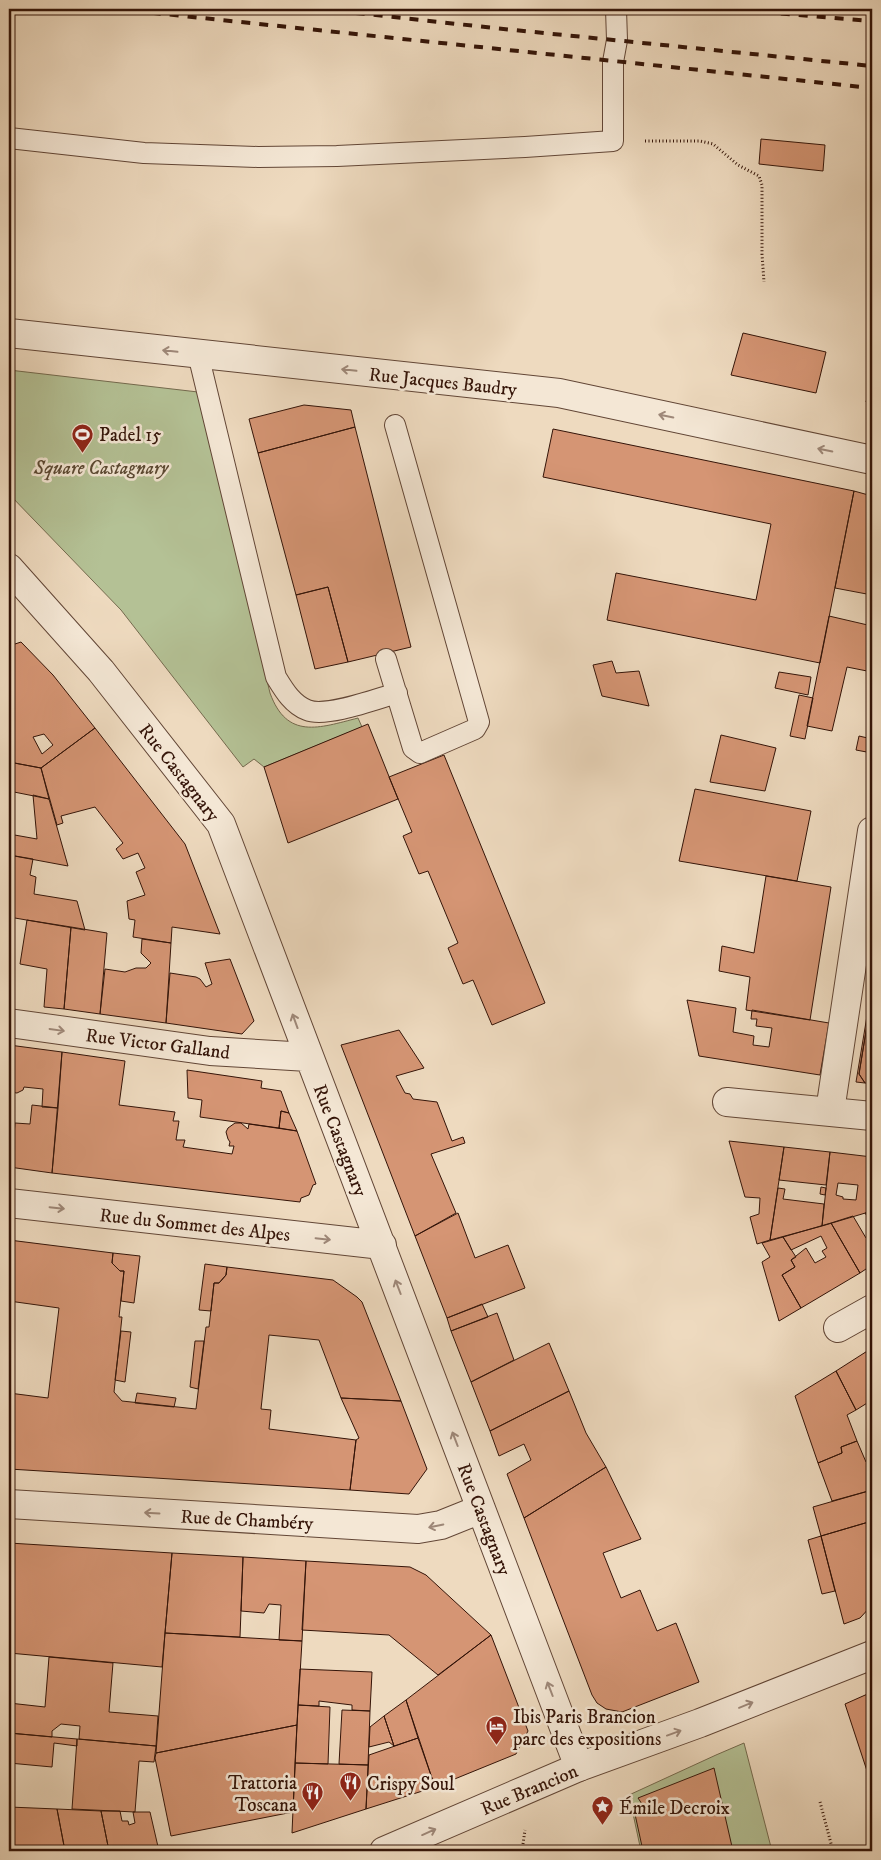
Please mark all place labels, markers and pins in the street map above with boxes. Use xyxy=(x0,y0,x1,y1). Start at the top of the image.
sports icon: Padel 15 xyxy=(71,422,95,453)
place label: Padel 15 xyxy=(99,424,162,447)
place label: Ibis Paris Brancion parc des expositions xyxy=(512,1706,661,1751)
hotel icon: Ibis Paris Brancion parc des expositions xyxy=(485,1715,509,1746)
restaurant icon: Crispy Soul xyxy=(339,1771,363,1802)
place label: Trattoria Toscana xyxy=(228,1772,297,1817)
place label: Crispy Soul xyxy=(367,1773,455,1796)
restaurant icon: Trattoria Toscana xyxy=(301,1781,325,1812)
place icon: Émile Decroix xyxy=(591,1795,615,1826)
place label: Émile Decroix xyxy=(619,1796,731,1820)

